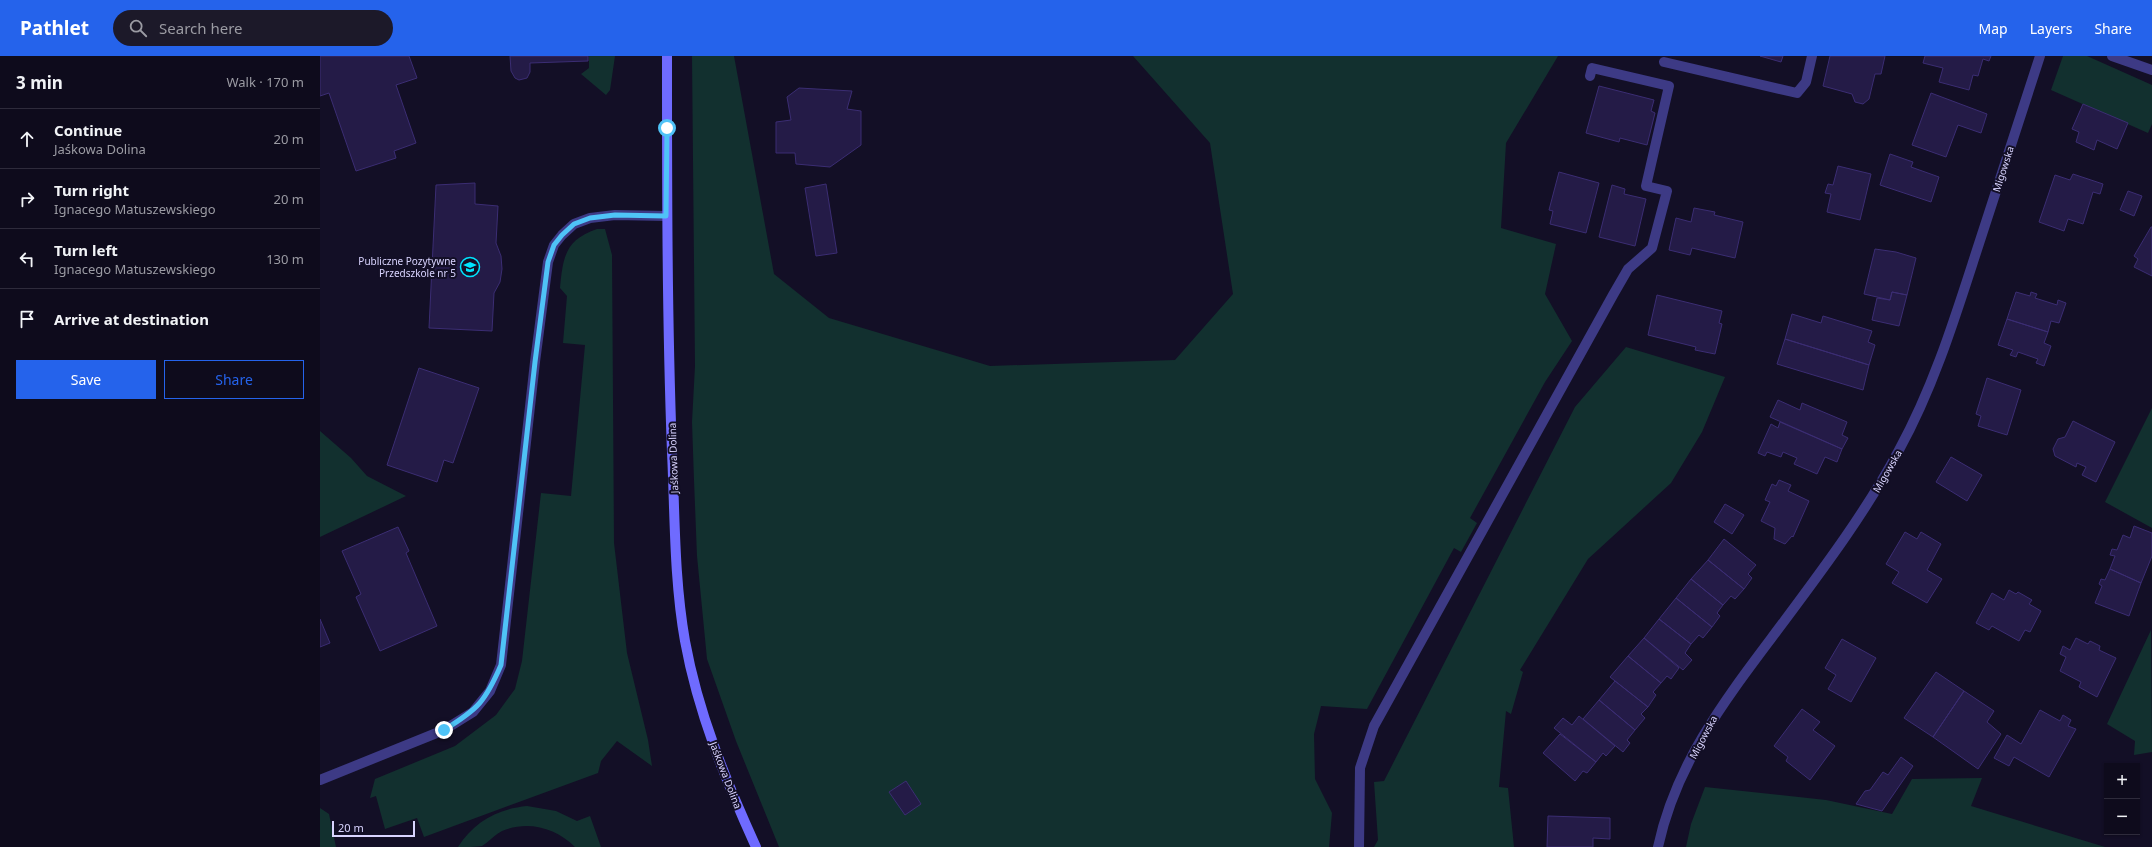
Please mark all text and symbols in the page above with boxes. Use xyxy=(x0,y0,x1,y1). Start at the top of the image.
search box xyxy=(113,10,393,46)
text: Pathlet xyxy=(20,15,89,41)
icon: search xyxy=(127,17,149,39)
text: Search here xyxy=(159,18,243,38)
text: Map xyxy=(1979,19,2008,38)
text: Layers xyxy=(2030,19,2072,38)
text: Share xyxy=(2094,19,2132,38)
text: 3 min xyxy=(16,71,63,94)
text: Walk · 170 m xyxy=(226,73,304,91)
route start xyxy=(658,119,676,137)
text: Continue xyxy=(54,120,122,140)
icon: ahead xyxy=(16,128,38,150)
text: 20 m xyxy=(274,130,304,148)
text: Jaśkowa Dolina xyxy=(54,140,146,158)
street label: Migowska xyxy=(1989,144,2017,194)
text: Turn right xyxy=(54,180,129,200)
icon: right xyxy=(16,188,38,210)
text: 20 m xyxy=(274,190,304,208)
text: Ignacego Matuszewskiego xyxy=(54,200,216,218)
text: Turn left xyxy=(54,240,118,260)
icon: left xyxy=(16,248,38,270)
text: 130 m xyxy=(266,250,304,268)
place label: Publiczne Pozytywne Przedszkole nr 5 xyxy=(358,254,456,280)
school or university icon: Publiczne Pozytywne Przedszkole nr 5 xyxy=(459,256,481,278)
text: Ignacego Matuszewskiego xyxy=(54,260,216,278)
icon: arrive xyxy=(16,308,38,330)
text: Arrive at destination xyxy=(54,309,209,329)
button: Save xyxy=(16,360,156,399)
button: Share xyxy=(164,360,304,399)
street label: Jaśkowa Dolina xyxy=(665,422,681,495)
street label: Migowska xyxy=(1869,447,1905,495)
street label: Migowska xyxy=(1686,713,1720,761)
route end xyxy=(435,721,453,739)
street label: Jaśkowa Dolina xyxy=(706,739,745,811)
map controls xyxy=(2104,763,2140,835)
button: + xyxy=(2104,763,2140,799)
button: − xyxy=(2104,799,2140,835)
scale bar xyxy=(332,819,415,838)
text: 20 m xyxy=(338,820,364,835)

